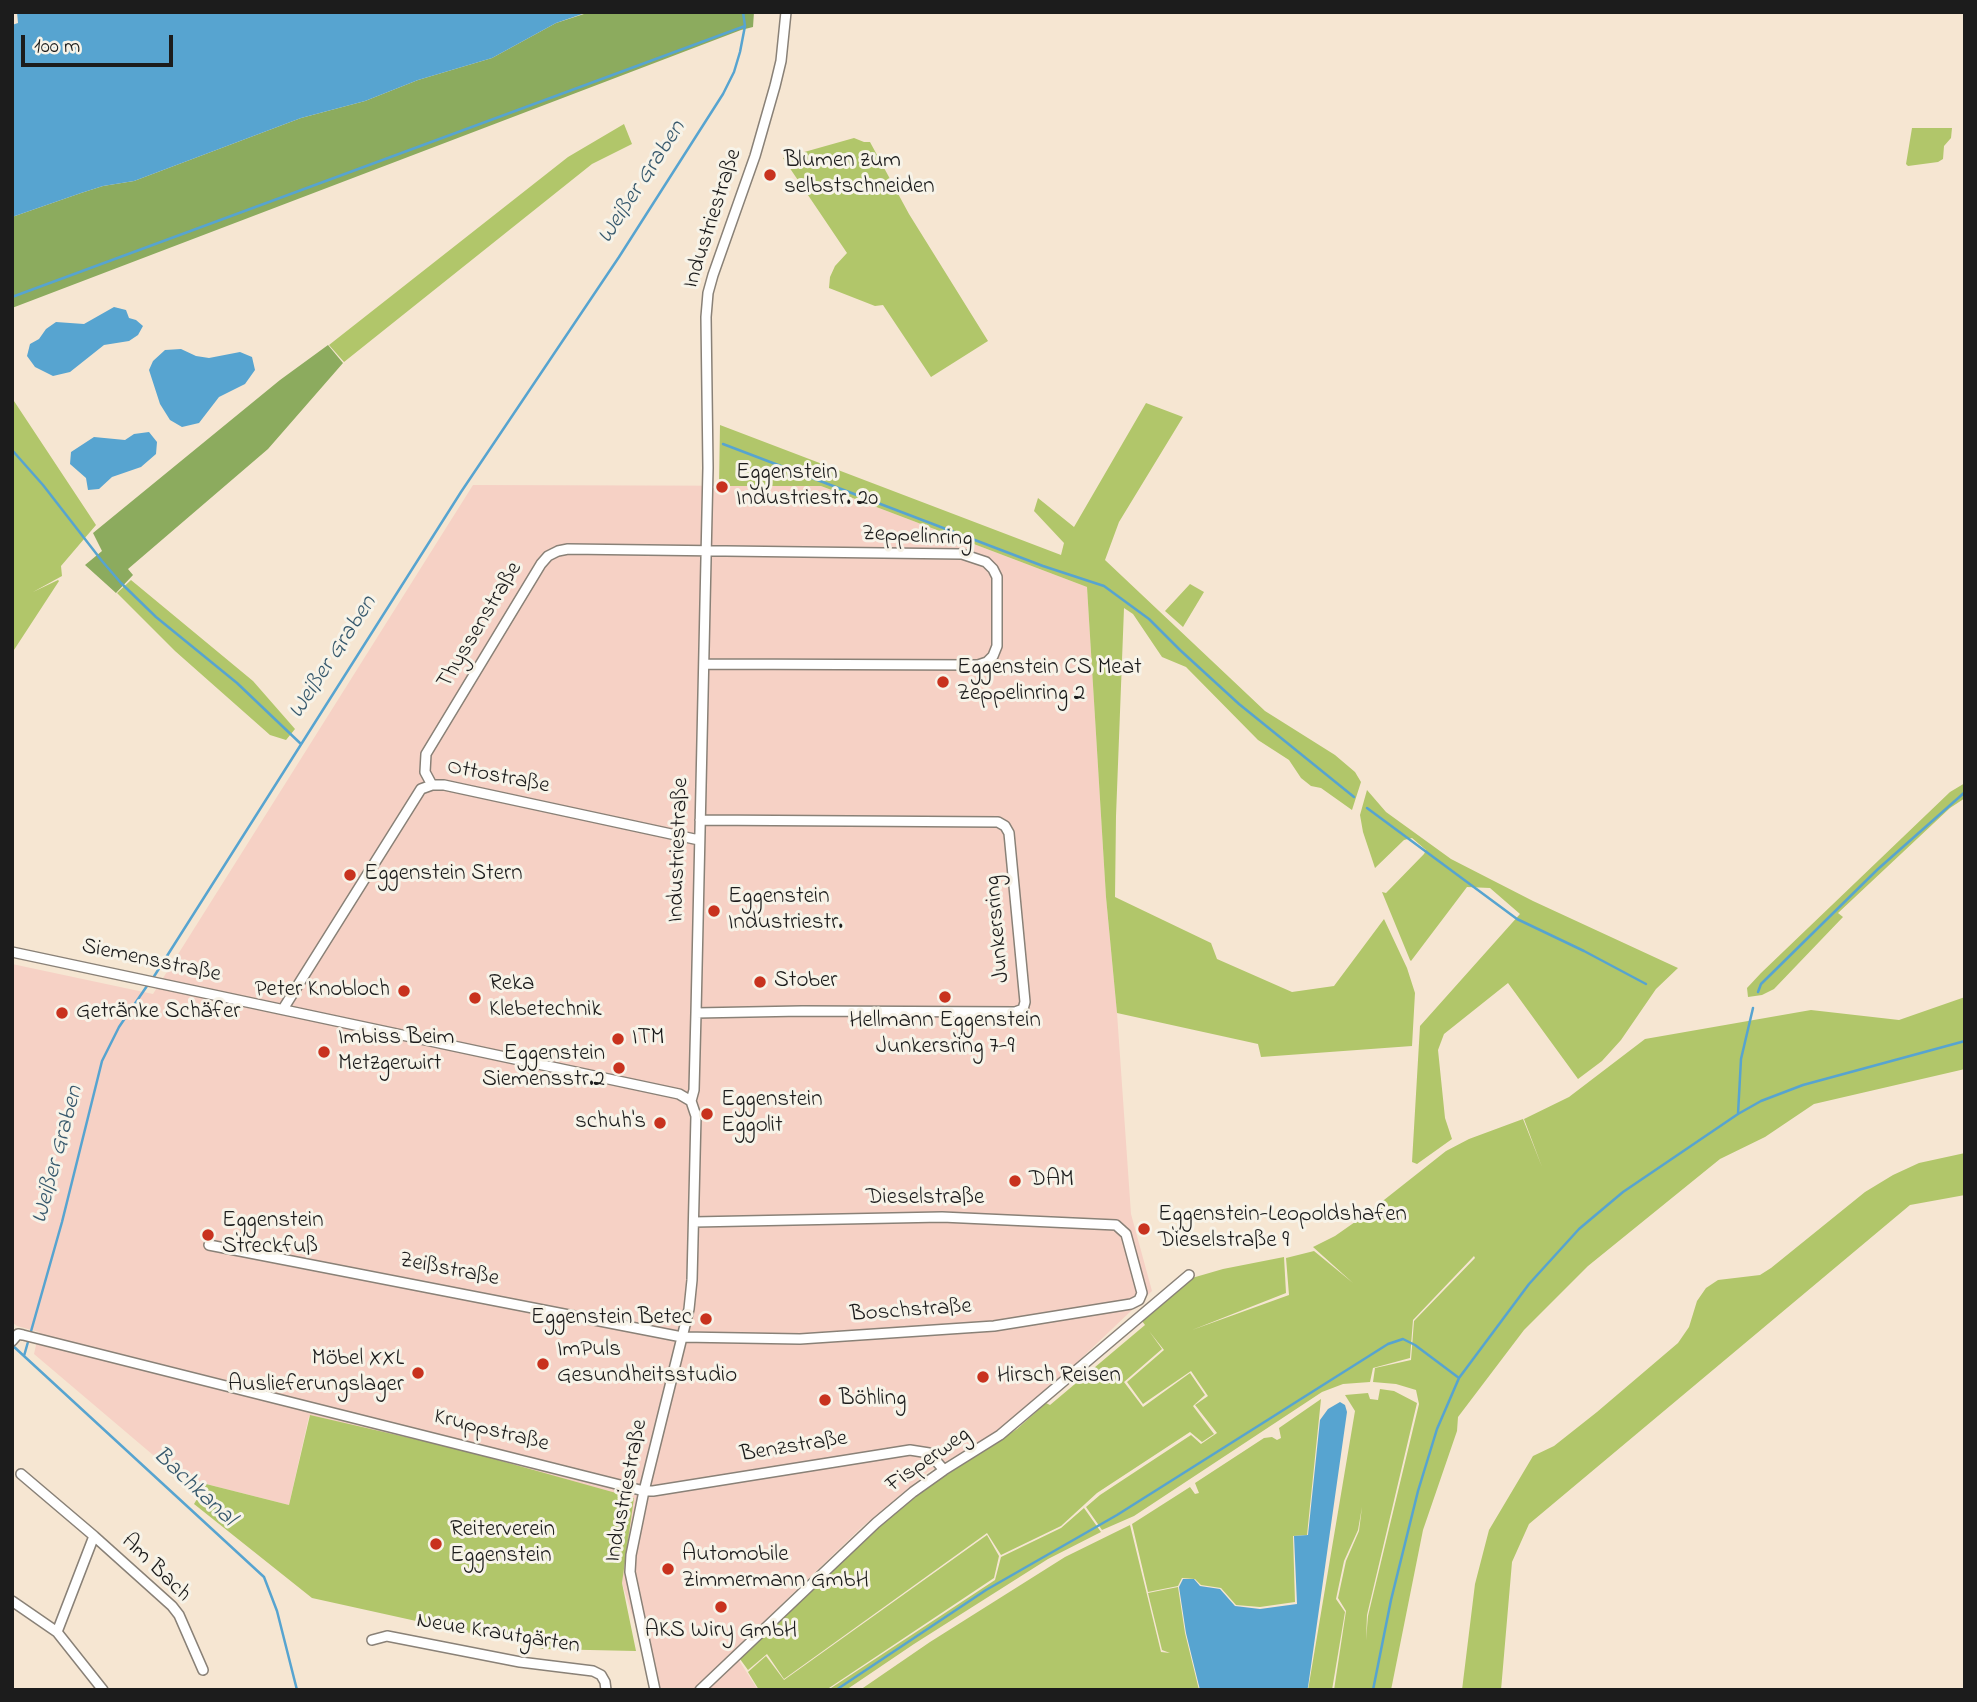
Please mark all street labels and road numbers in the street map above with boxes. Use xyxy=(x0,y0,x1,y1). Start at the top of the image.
street label: Industriestraße xyxy=(678,146,750,292)
street label: Zeppelinring xyxy=(861,521,973,555)
street label: Thyssenstraße xyxy=(432,557,530,695)
street label: Ottostraße xyxy=(444,755,552,801)
street label: Industriestraße xyxy=(664,777,696,923)
street label: Junkersring xyxy=(981,874,1017,984)
street label: Siemensstraße xyxy=(79,934,223,990)
street label: Dieselstraße xyxy=(866,1185,984,1213)
street label: Zeißstraße xyxy=(397,1248,501,1294)
street label: Boschstraße xyxy=(849,1294,973,1330)
street label: Kruppstraße xyxy=(431,1404,551,1460)
street label: Industriestraße xyxy=(601,1417,655,1565)
street label: Fisperweg xyxy=(882,1422,976,1500)
street label: Benzstraße xyxy=(738,1426,850,1470)
street label: Am Bach xyxy=(114,1529,196,1609)
street label: Neue Krautgärten xyxy=(414,1608,582,1662)

